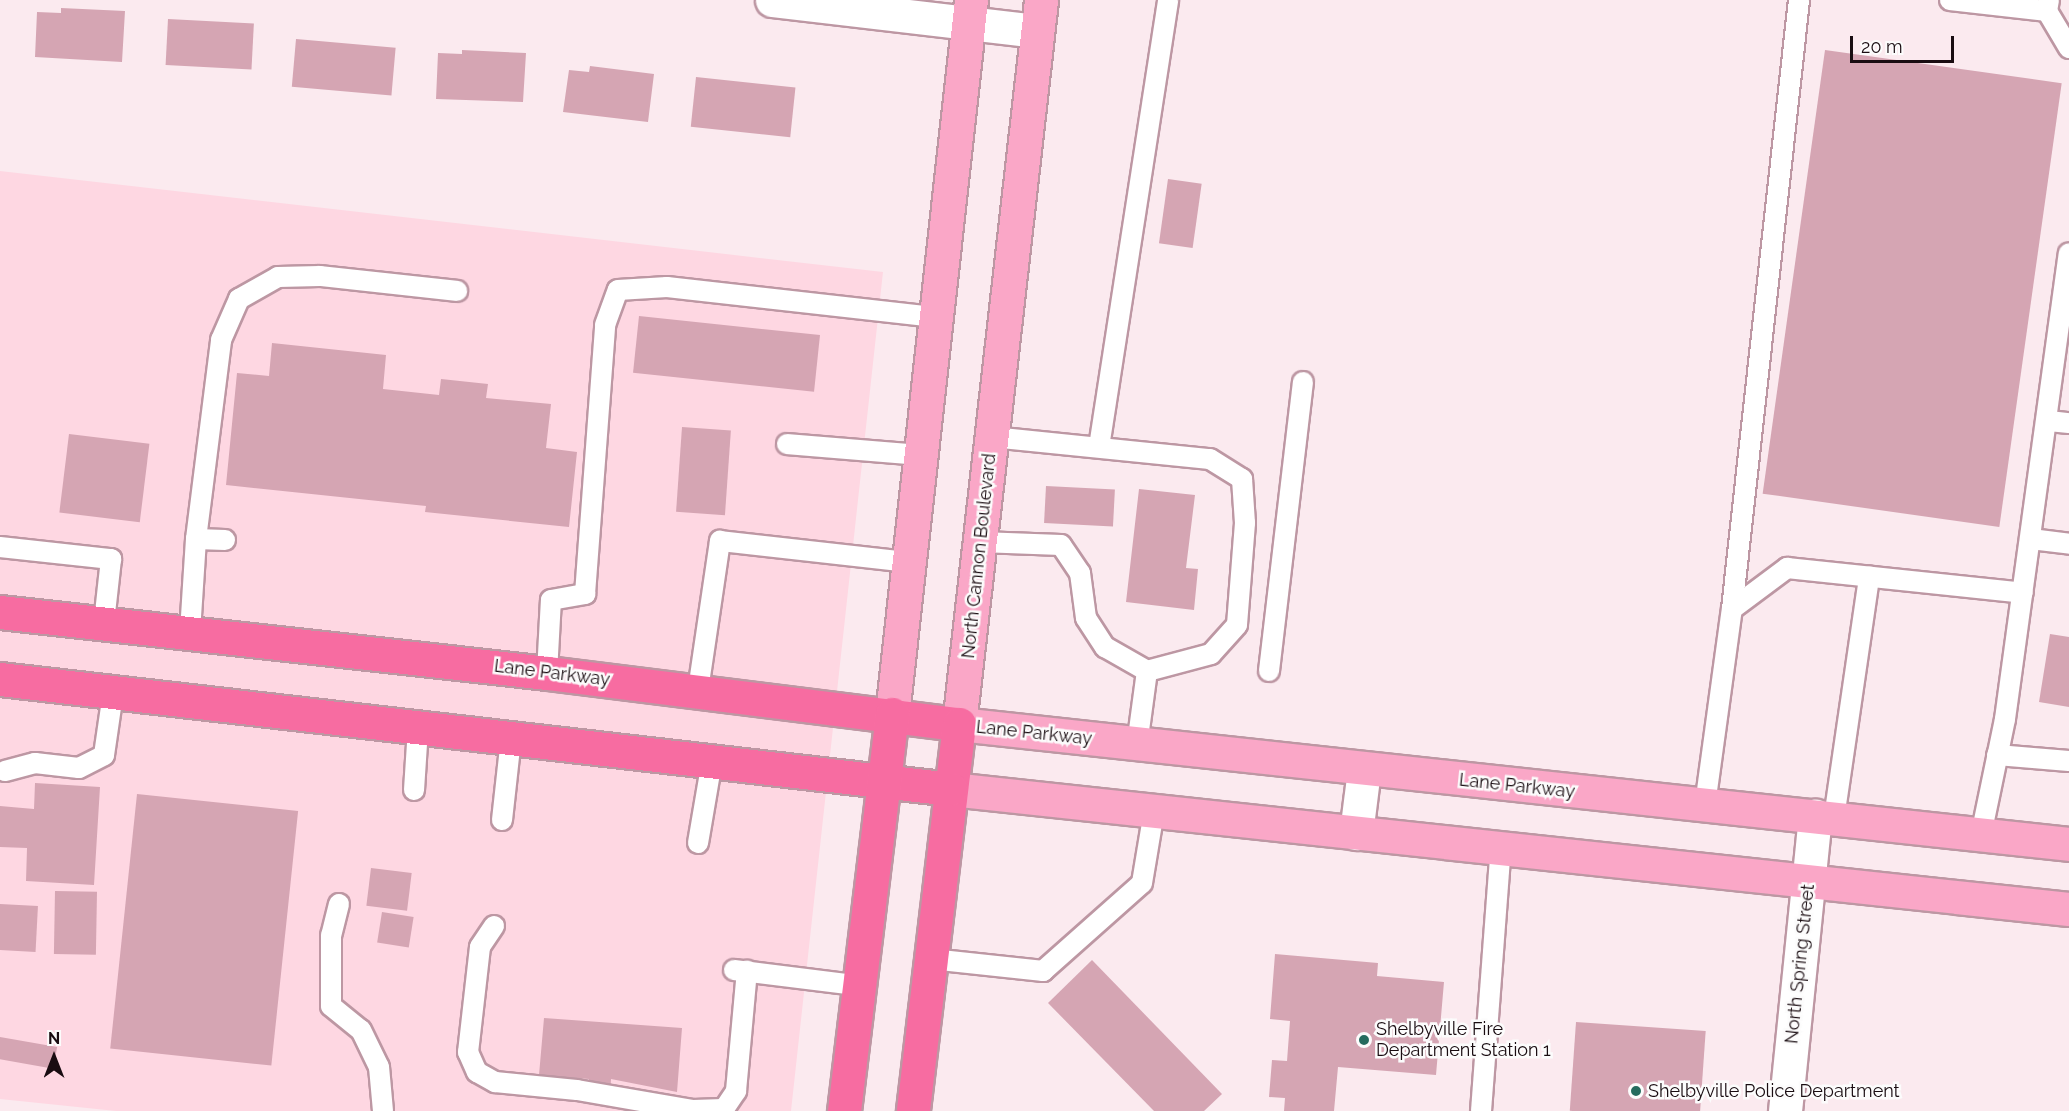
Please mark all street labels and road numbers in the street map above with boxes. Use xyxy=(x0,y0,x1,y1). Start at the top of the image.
street label: North Cannon Boulevard xyxy=(958,453,1000,659)
street label: Lane Parkway xyxy=(493,655,611,691)
street label: Lane Parkway xyxy=(975,716,1093,750)
street label: Lane Parkway xyxy=(1458,769,1576,803)
street label: North Spring Street xyxy=(1781,883,1819,1045)

